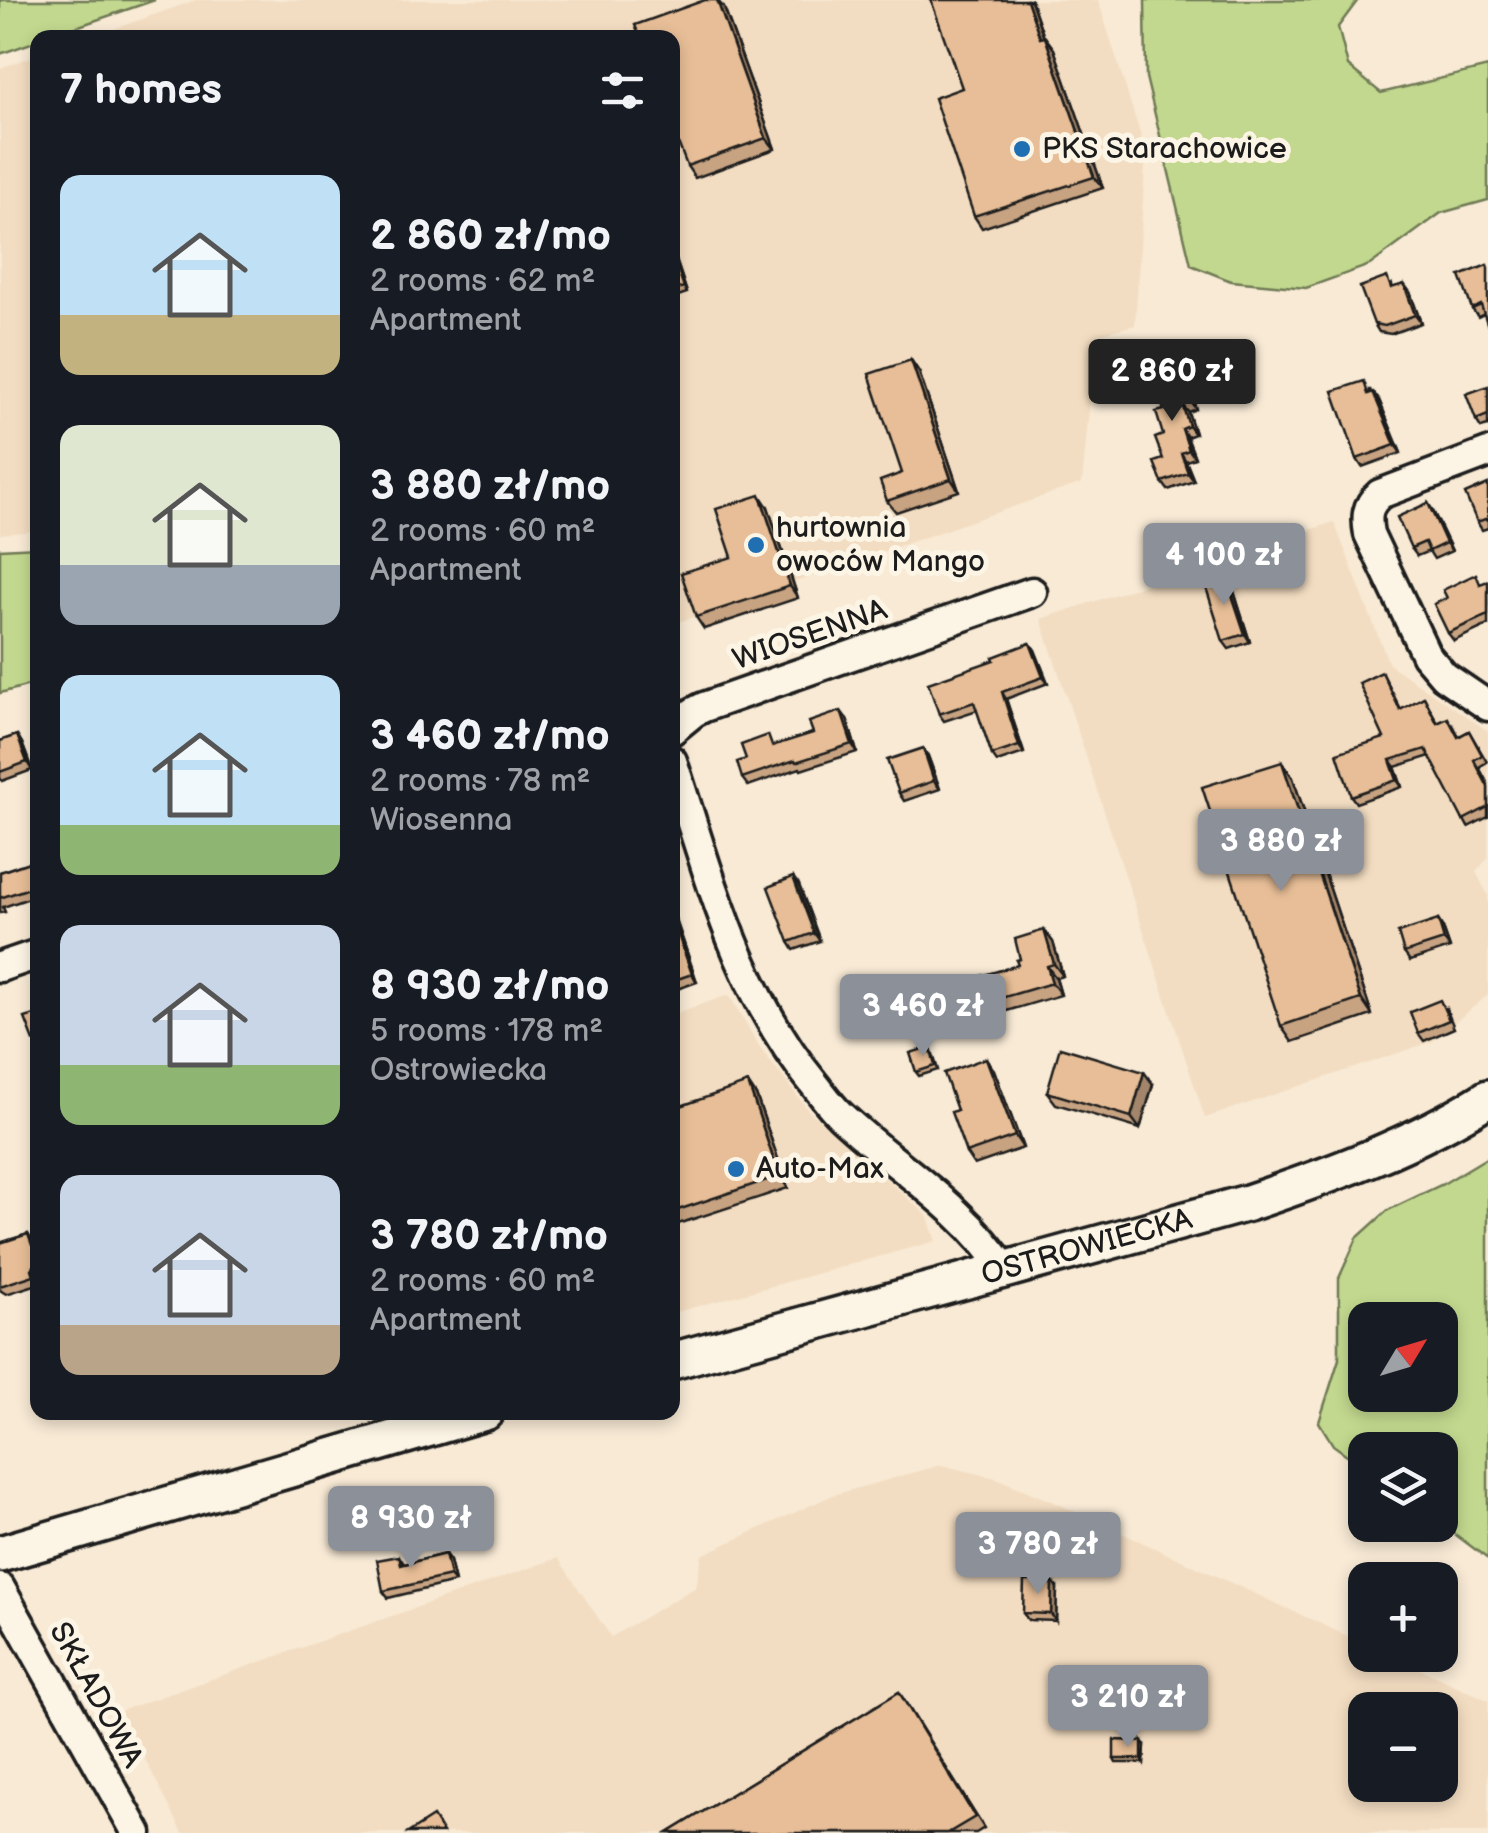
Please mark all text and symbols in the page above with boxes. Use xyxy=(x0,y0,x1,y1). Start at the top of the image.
icon: filters xyxy=(595,63,650,118)
text: 7 homes xyxy=(60,65,222,116)
place label: PKS Starachowice xyxy=(1042,131,1287,167)
marker: PKS Starachowice xyxy=(1011,138,1033,160)
text: 2 860 zł/mo xyxy=(370,211,611,262)
icon: home xyxy=(140,215,260,335)
text: 2 rooms · 62 m² xyxy=(370,262,595,301)
text: Apartment xyxy=(370,301,521,340)
pin: 2 860 zł xyxy=(1069,339,1275,424)
text: 2 860 zł xyxy=(1110,352,1234,391)
text: 3 880 zł/mo xyxy=(370,461,610,512)
icon: home xyxy=(140,465,260,585)
place label: hurtownia owoców Mango xyxy=(776,510,985,580)
text: 2 rooms · 60 m² xyxy=(370,512,595,551)
pin: 4 100 zł xyxy=(1121,523,1327,608)
marker: hurtownia owoców Mango xyxy=(745,534,767,556)
text: 4 100 zł xyxy=(1165,536,1283,575)
text: Apartment xyxy=(370,551,521,590)
street label: WIOSENNA xyxy=(728,592,892,678)
text: 3 460 zł/mo xyxy=(370,711,610,762)
icon: home xyxy=(140,715,260,835)
text: 2 rooms · 78 m² xyxy=(370,762,590,801)
text: Wiosenna xyxy=(370,801,512,840)
pin: 3 880 zł xyxy=(1178,809,1384,894)
text: 3 880 zł xyxy=(1220,822,1342,861)
text: 8 930 zł/mo xyxy=(370,961,609,1012)
icon: home xyxy=(140,965,260,1085)
pin: 3 460 zł xyxy=(820,974,1026,1059)
text: 3 460 zł xyxy=(862,987,984,1026)
text: 5 rooms · 178 m² xyxy=(370,1012,603,1051)
text: Ostrowiecka xyxy=(370,1051,547,1090)
place label: Auto-Max xyxy=(756,1151,884,1187)
marker: Auto-Max xyxy=(725,1158,747,1180)
street label: OSTROWIECKA xyxy=(977,1201,1197,1293)
text: 3 780 zł/mo xyxy=(370,1211,608,1262)
icon: home xyxy=(140,1215,260,1335)
text: 2 rooms · 60 m² xyxy=(370,1262,595,1301)
text: Apartment xyxy=(370,1301,521,1340)
north arrow xyxy=(1348,1302,1458,1412)
map controls xyxy=(1348,1302,1458,1802)
button: layers xyxy=(1348,1432,1458,1542)
pin: 8 930 zł xyxy=(308,1486,514,1571)
text: 8 930 zł xyxy=(350,1499,472,1538)
pin: 3 780 zł xyxy=(935,1512,1141,1597)
text: 3 780 zł xyxy=(978,1525,1098,1564)
button: + xyxy=(1348,1562,1458,1672)
street label: SKŁADOWA xyxy=(41,1616,151,1774)
pin: 3 210 zł xyxy=(1025,1665,1231,1750)
text: 3 210 zł xyxy=(1070,1678,1186,1717)
button: − xyxy=(1348,1692,1458,1802)

